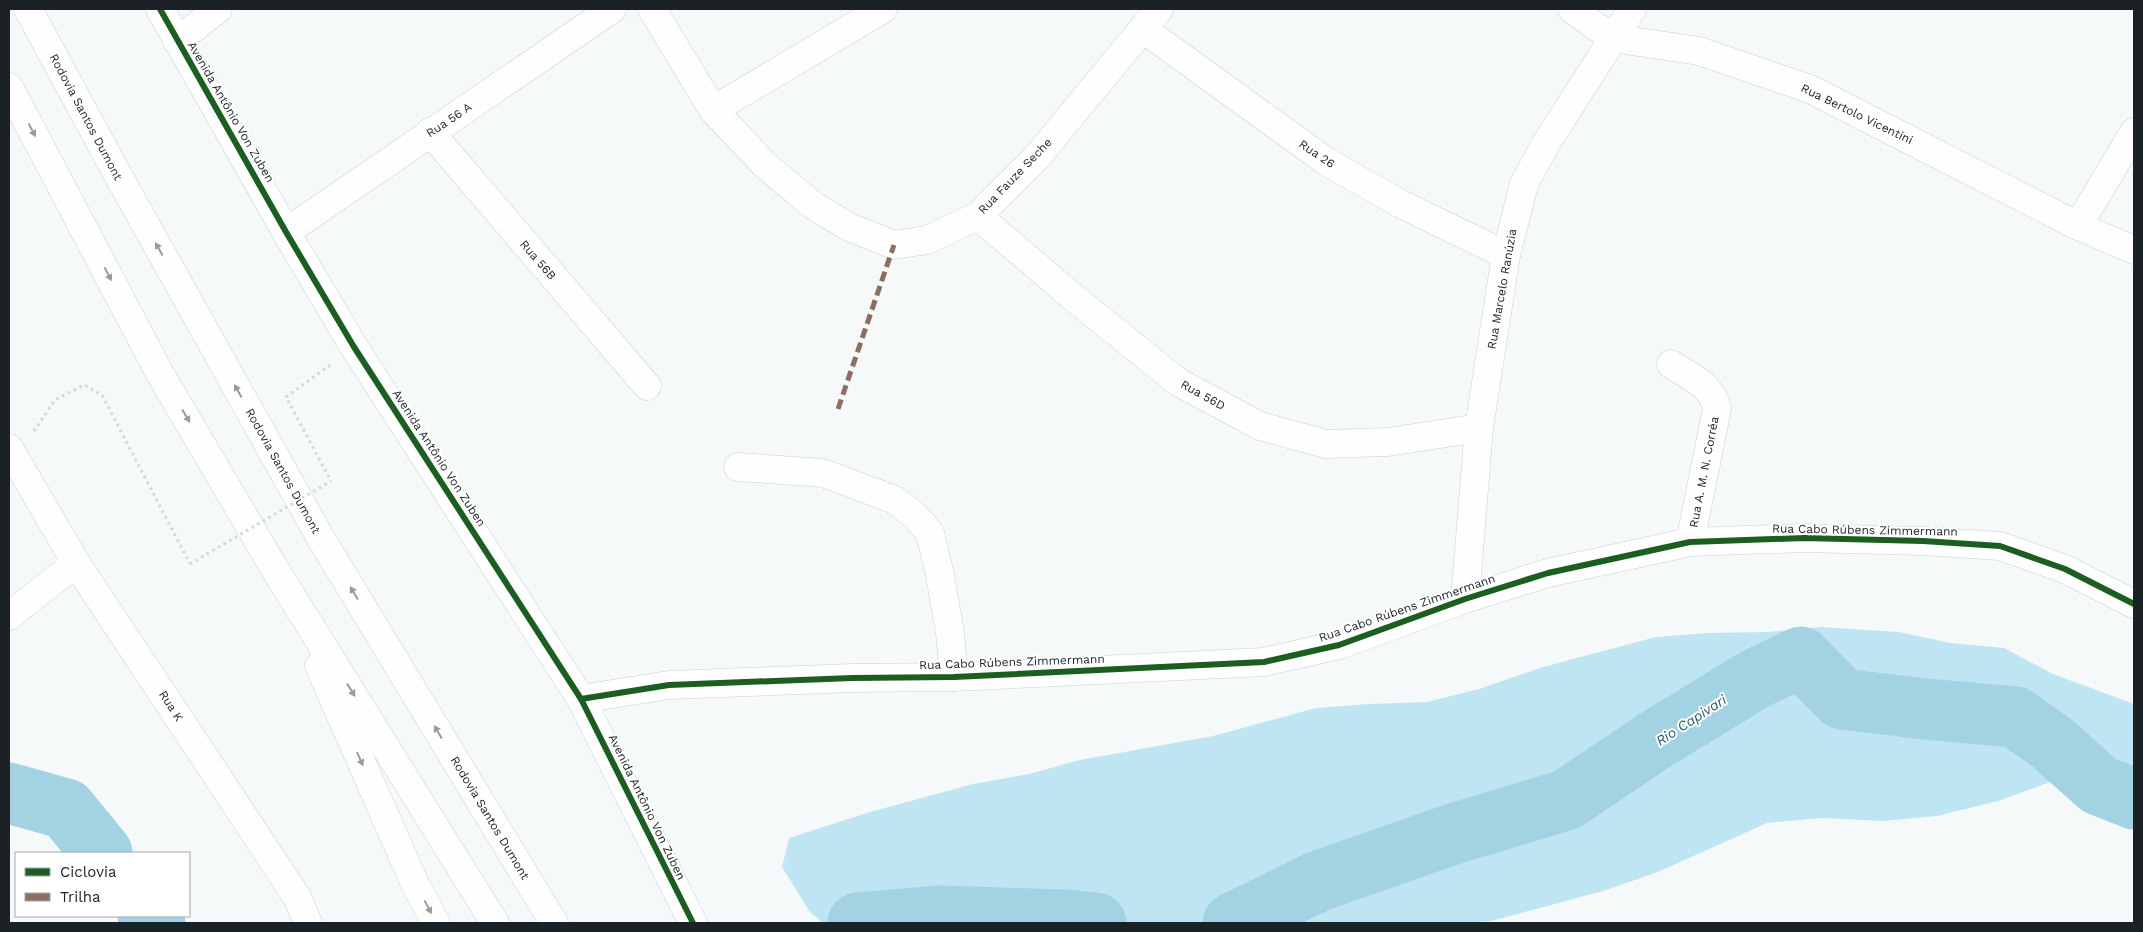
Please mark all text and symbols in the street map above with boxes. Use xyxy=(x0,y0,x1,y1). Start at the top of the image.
street label: Avenida Antônio Von Zuben xyxy=(185,39,277,185)
street label: Rodovia Santos Dumont xyxy=(47,51,125,183)
street label: Rua Bertolo Vicentini xyxy=(1799,81,1915,147)
street label: Rua 56 A xyxy=(424,100,474,140)
one-way arrow xyxy=(28,123,36,137)
street label: Rua Fauze Seche xyxy=(975,135,1055,217)
street label: Rua 26 xyxy=(1296,137,1338,171)
street label: Rua Marcelo Ranúzia xyxy=(1485,227,1520,350)
street label: Rua 56B xyxy=(517,237,559,283)
one-way arrow xyxy=(155,242,163,257)
one-way arrow xyxy=(104,267,112,281)
street label: Rua 56D xyxy=(1178,377,1228,413)
one-way arrow xyxy=(234,384,243,398)
street label: Avenida Antônio Von Zuben xyxy=(389,387,489,529)
street label: Rodovia Santos Dumont xyxy=(243,406,323,536)
one-way arrow xyxy=(181,410,190,423)
street label: Rua A. M. N. Corréa xyxy=(1686,415,1722,529)
street label: Rua Cabo Rúbens Zimmermann xyxy=(1772,521,1958,539)
street label: Rua Cabo Rúbens Zimmermann xyxy=(1317,571,1497,645)
one-way arrow xyxy=(349,586,358,599)
street label: Rua Cabo Rúbens Zimmermann xyxy=(919,652,1105,672)
one-way arrow xyxy=(346,684,355,697)
street label: Rua K xyxy=(156,688,186,724)
water label: Rio Capivari xyxy=(1653,691,1729,749)
one-way arrow xyxy=(433,725,443,738)
street label: Avenida Antônio Von Zuben xyxy=(606,732,688,882)
one-way arrow xyxy=(357,752,365,766)
street label: Rodovia Santos Dumont xyxy=(448,754,532,882)
legend xyxy=(15,852,190,917)
text: Ciclovia xyxy=(60,863,117,881)
text: Trilha xyxy=(60,888,101,906)
one-way arrow xyxy=(424,900,432,915)

